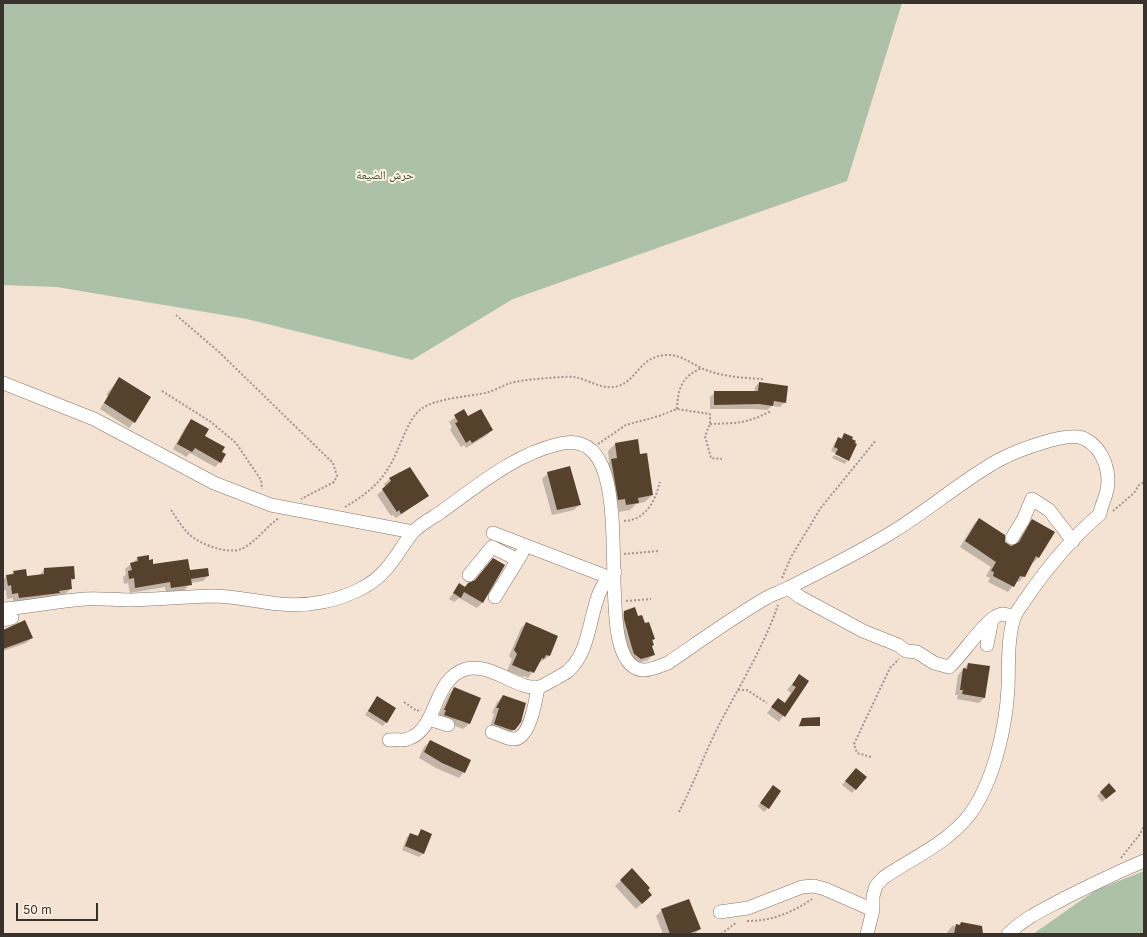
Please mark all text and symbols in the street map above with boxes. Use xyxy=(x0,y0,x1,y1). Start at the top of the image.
park label: حرش الضيعة xyxy=(356,168,414,182)
scale bar xyxy=(18,895,100,921)
text: 50 m xyxy=(23,902,52,917)

